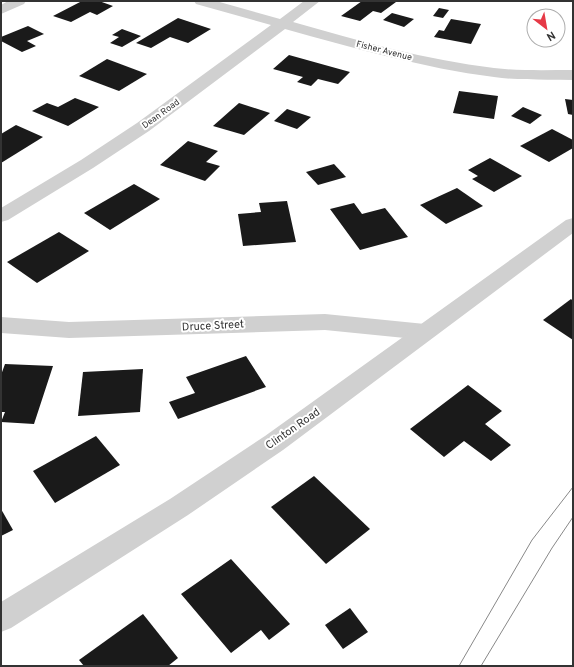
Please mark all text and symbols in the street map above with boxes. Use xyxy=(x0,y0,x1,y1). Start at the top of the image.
north arrow xyxy=(526,8,566,48)
text: N xyxy=(544,28,558,44)
street label: Fisher Avenue xyxy=(355,39,413,63)
street label: Dean Road xyxy=(140,97,182,131)
street label: Druce Street xyxy=(182,317,244,335)
street label: Clinton Road xyxy=(263,405,323,453)

